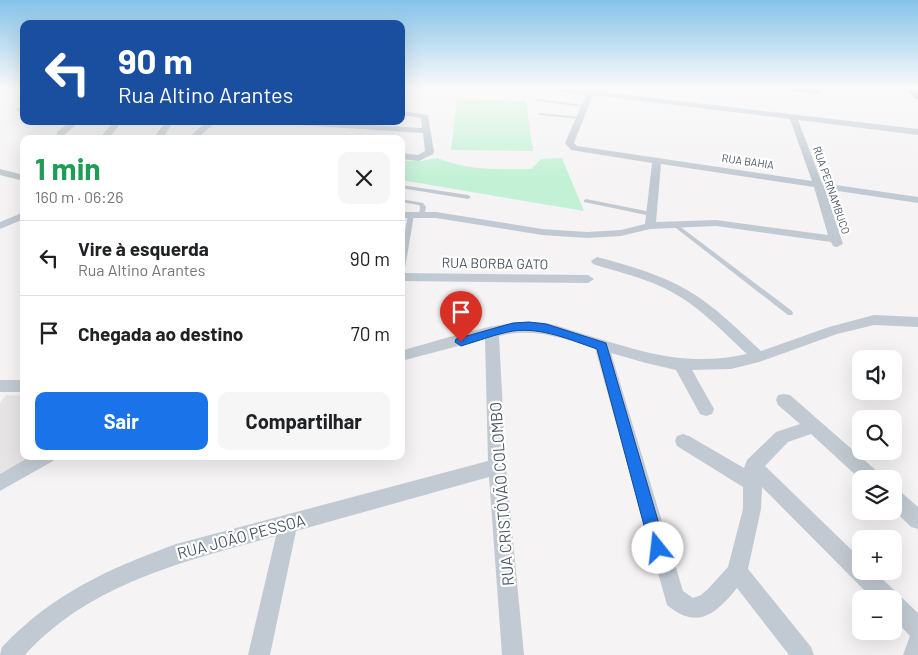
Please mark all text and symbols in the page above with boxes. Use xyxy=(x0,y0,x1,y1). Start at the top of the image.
text: 90 m xyxy=(118,39,193,81)
icon: left xyxy=(35,40,100,105)
text: Rua Altino Arantes xyxy=(118,81,293,107)
street label: RUA PERNAMBUCO xyxy=(811,144,853,236)
text: 1 min xyxy=(35,150,101,186)
street label: RUA BAHIA xyxy=(721,151,775,171)
button: close xyxy=(338,152,390,204)
text: 160 m · 06:26 xyxy=(35,187,124,206)
text: Vire à esquerda xyxy=(78,237,209,260)
icon: left xyxy=(35,244,63,272)
text: 90 m xyxy=(350,247,390,270)
street label: RUA BORBA GATO xyxy=(441,254,549,272)
text: Rua Altino Arantes xyxy=(78,260,205,279)
pin xyxy=(440,291,482,342)
icon: arrive xyxy=(447,298,475,326)
icon: arrive xyxy=(35,319,63,347)
text: Chegada ao destino xyxy=(78,322,243,345)
text: 70 m xyxy=(351,322,390,345)
map controls xyxy=(852,350,902,640)
button: sound xyxy=(852,350,902,400)
button: Sair xyxy=(35,392,208,450)
button: Compartilhar xyxy=(218,392,390,450)
street label: RUA CRISTÓVÃO COLOMBO xyxy=(485,401,517,587)
button: search xyxy=(852,410,902,460)
button: layers xyxy=(852,470,902,520)
street label: RUA JOÃO PESSOA xyxy=(175,510,308,562)
position arrow xyxy=(631,521,683,573)
button: + xyxy=(852,530,902,580)
button: − xyxy=(852,590,902,640)

